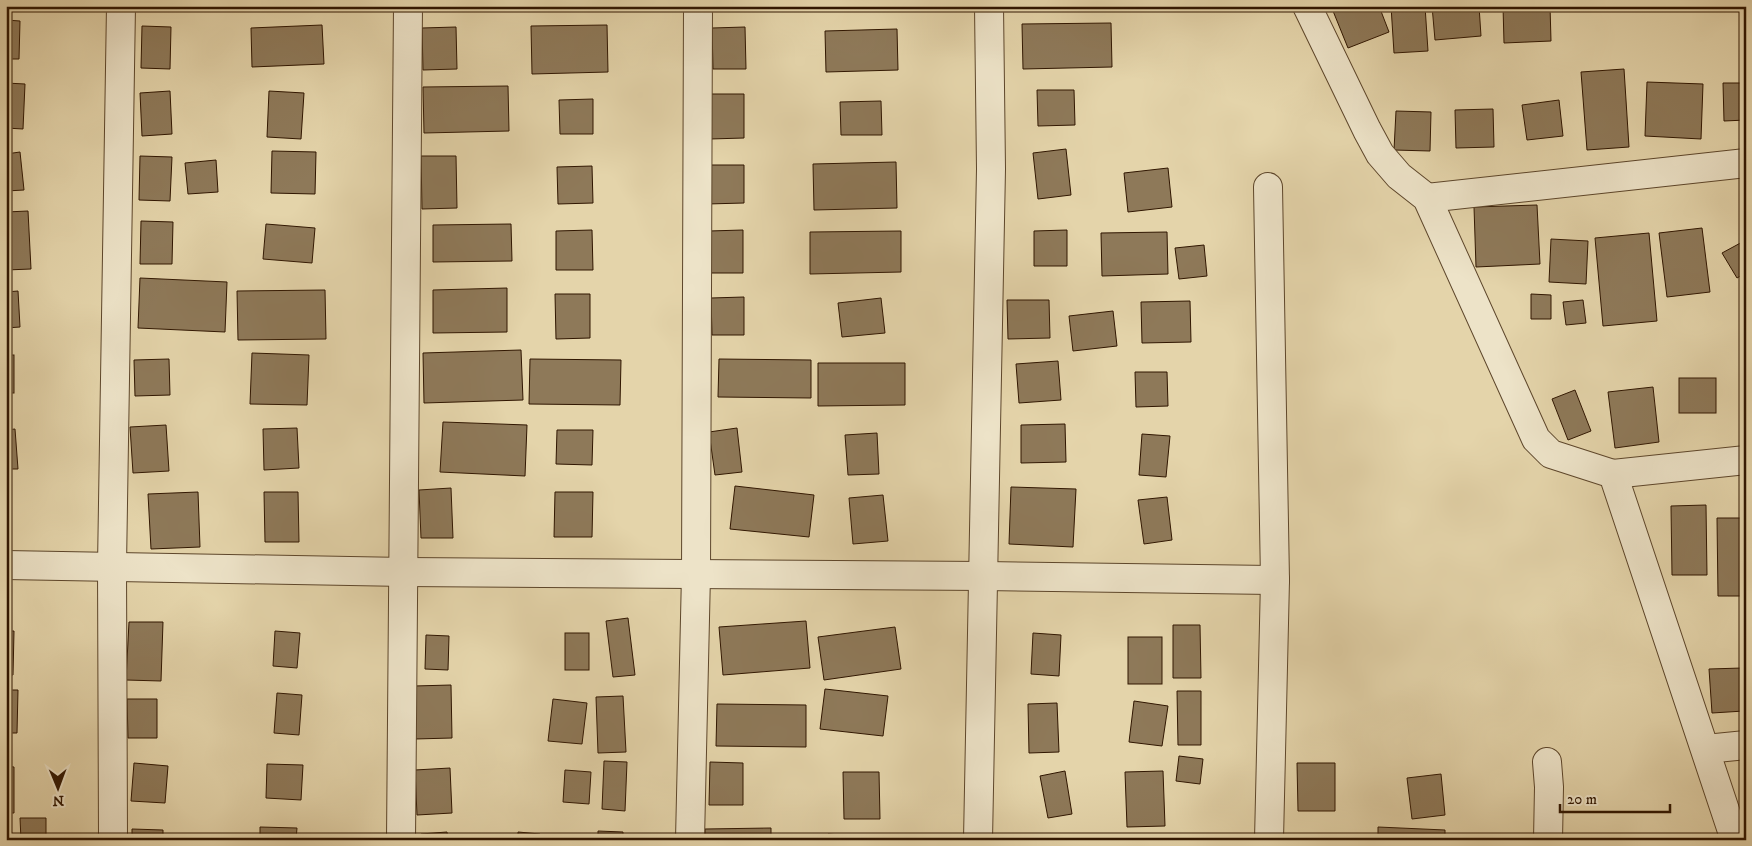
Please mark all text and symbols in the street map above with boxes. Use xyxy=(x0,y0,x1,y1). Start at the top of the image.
north arrow xyxy=(32,764,82,814)
scale bar xyxy=(1560,781,1670,813)
text: 20 m xyxy=(1567,790,1597,809)
text: N xyxy=(52,791,64,809)

